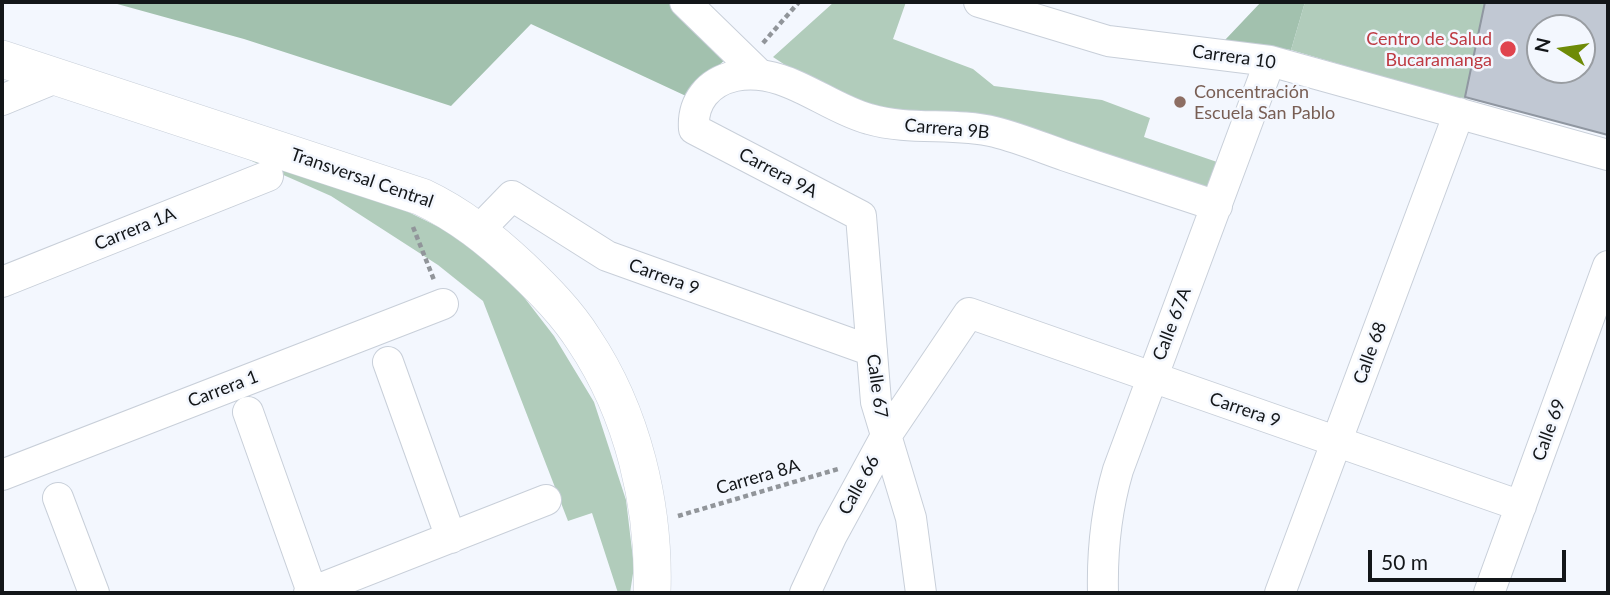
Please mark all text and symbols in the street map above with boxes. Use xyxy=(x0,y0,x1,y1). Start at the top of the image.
north arrow xyxy=(1526,14,1596,84)
place label: Centro de Salud Bucaramanga xyxy=(1366,28,1492,70)
text: N xyxy=(1529,35,1555,55)
marker: Centro de Salud Bucaramanga xyxy=(1498,39,1518,59)
street label: Carrera 10 xyxy=(1191,40,1277,74)
place label: Concentración Escuela San Pablo xyxy=(1194,81,1335,124)
marker: Concentración Escuela San Pablo xyxy=(1172,94,1188,110)
street label: Carrera 9B xyxy=(904,115,990,143)
street label: Transversal Central xyxy=(288,143,436,213)
street label: Carrera 9A xyxy=(735,143,821,203)
street label: Carrera 1A xyxy=(91,203,179,255)
street label: Carrera 9 xyxy=(626,254,702,300)
street label: Calle 67A xyxy=(1148,284,1196,364)
street label: Calle 68 xyxy=(1349,319,1391,387)
street label: Calle 67 xyxy=(862,353,892,419)
street label: Carrera 1 xyxy=(185,366,261,412)
street label: Carrera 9 xyxy=(1207,388,1283,432)
street label: Calle 69 xyxy=(1528,396,1570,464)
street label: Calle 66 xyxy=(834,452,884,518)
street label: Carrera 8A xyxy=(714,455,802,499)
scale bar xyxy=(1372,536,1570,580)
text: 50 m xyxy=(1381,549,1428,574)

